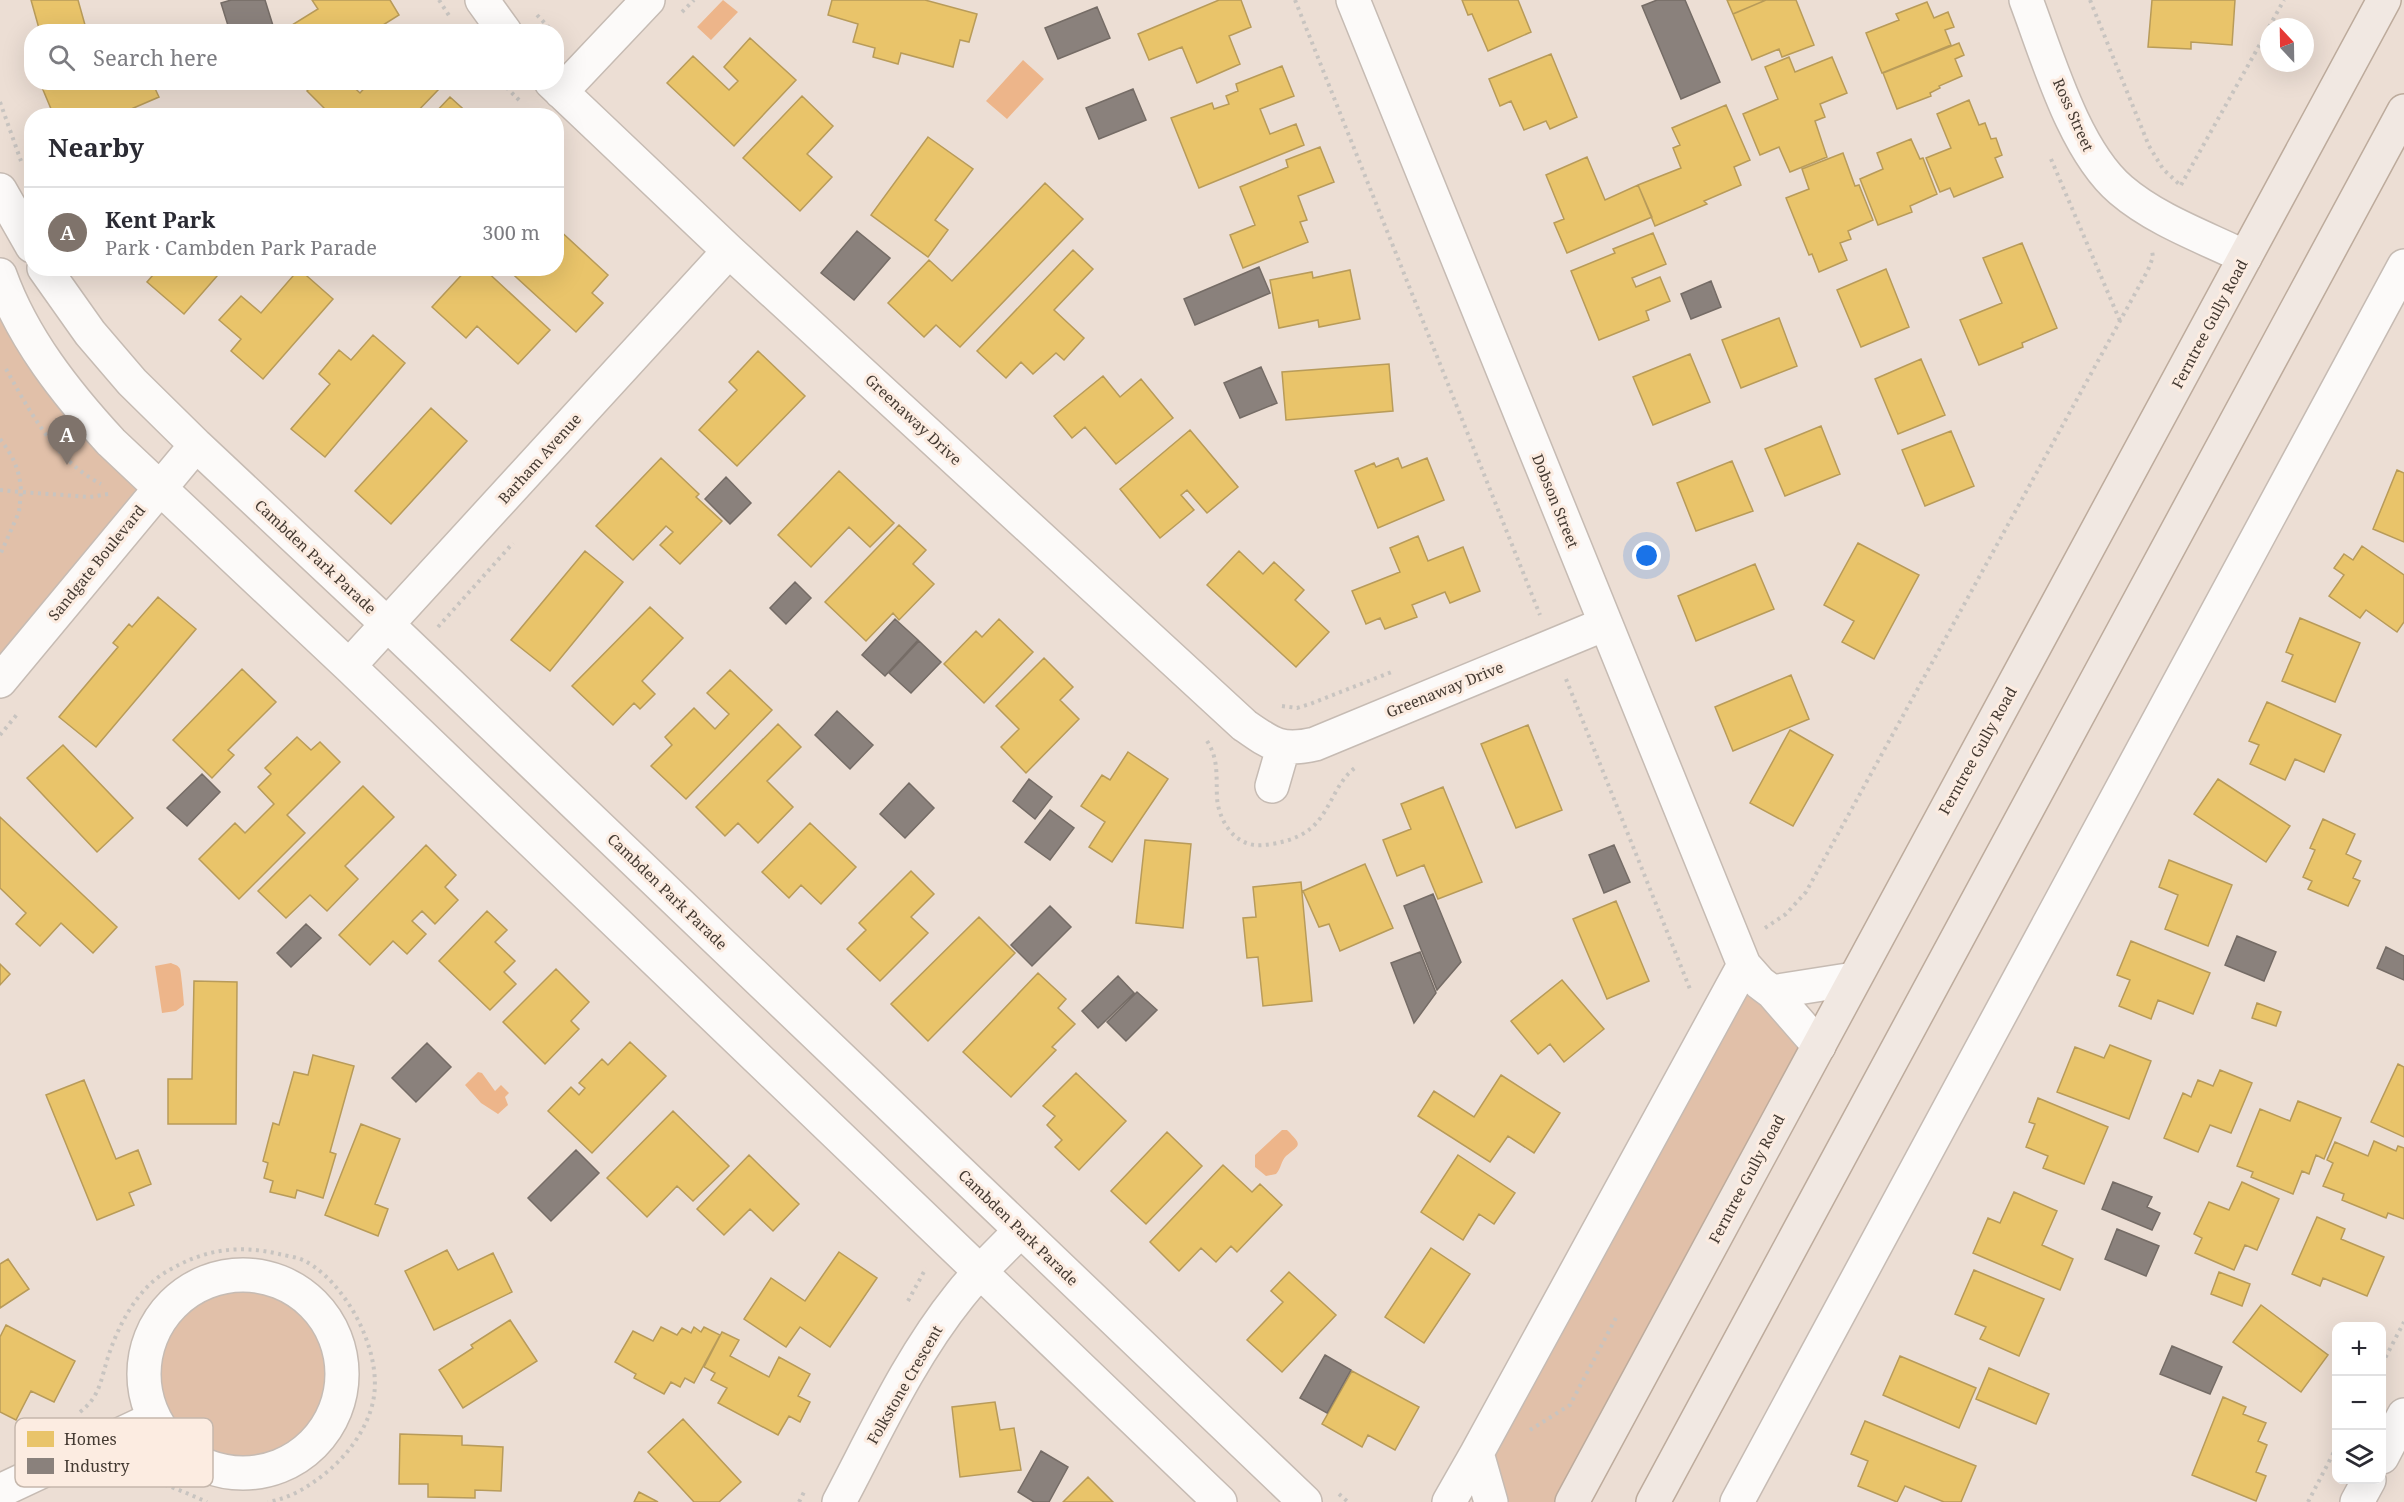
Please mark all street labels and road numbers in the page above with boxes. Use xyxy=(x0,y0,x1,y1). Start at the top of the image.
street label: Ross Street xyxy=(2049,75,2099,154)
street label: Ferntree Gully Road xyxy=(2167,256,2252,392)
street label: Greenaway Drive xyxy=(861,369,966,469)
street label: Barham Avenue xyxy=(493,409,585,508)
street label: Dobson Street xyxy=(1528,451,1584,551)
street label: Cambden Park Parade xyxy=(251,495,381,618)
street label: Sandgate Boulevard xyxy=(43,500,149,624)
street label: Greenaway Drive xyxy=(1383,656,1506,722)
street label: Ferntree Gully Road xyxy=(1934,683,2021,818)
street label: Cambden Park Parade xyxy=(604,829,732,954)
street label: Ferntree Gully Road xyxy=(1704,1111,1789,1247)
street label: Cambden Park Parade xyxy=(955,1165,1083,1290)
street label: Folkstone Crescent xyxy=(862,1321,946,1448)

